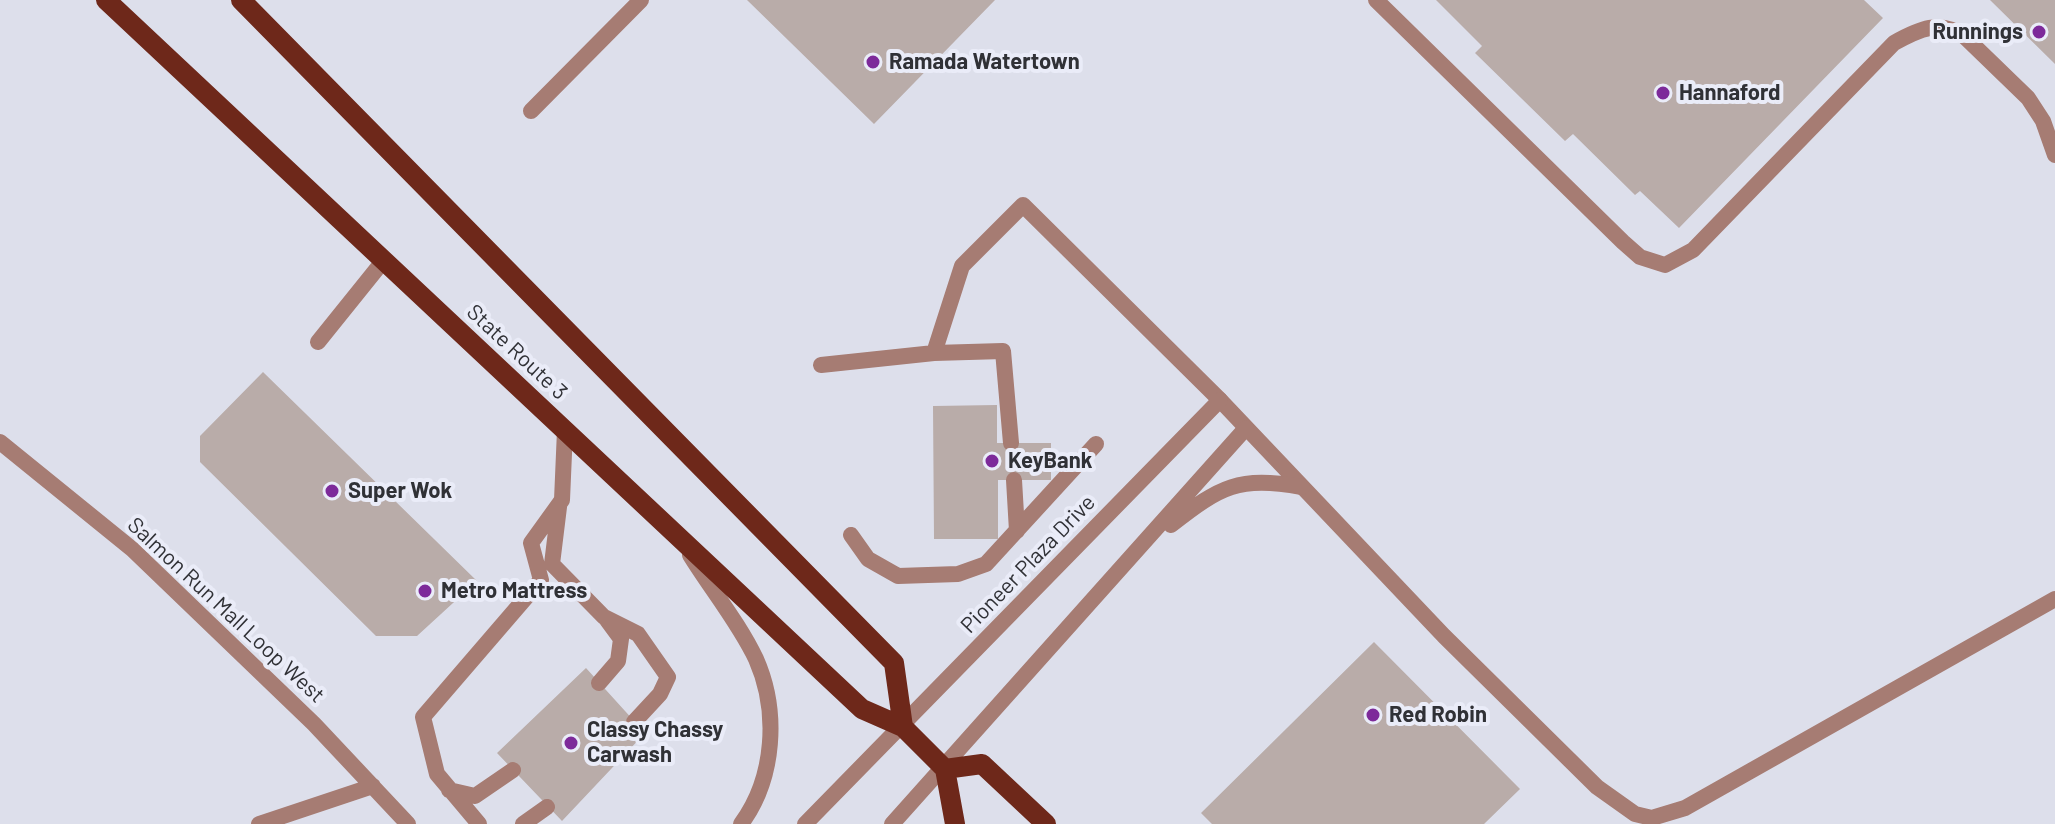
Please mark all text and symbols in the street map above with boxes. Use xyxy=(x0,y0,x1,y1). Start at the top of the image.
place label: Runnings xyxy=(1933,19,2023,45)
marker: Runnings xyxy=(2030,23,2048,41)
place label: Ramada Watertown xyxy=(889,49,1080,75)
marker: Ramada Watertown xyxy=(864,53,882,71)
place label: Hannaford xyxy=(1679,80,1781,106)
marker: Hannaford xyxy=(1654,84,1672,102)
street label: State Route 3 xyxy=(461,299,573,405)
place label: KeyBank xyxy=(1008,448,1092,474)
marker: KeyBank xyxy=(983,452,1001,470)
place label: Super Wok xyxy=(348,478,452,504)
marker: Super Wok xyxy=(323,482,341,500)
street label: Pioneer Plaza Drive xyxy=(955,489,1101,639)
street label: Salmon Run Mall Loop West xyxy=(122,512,330,708)
place label: Metro Mattress xyxy=(441,578,587,604)
marker: Metro Mattress xyxy=(416,582,434,600)
place label: Red Robin xyxy=(1389,702,1487,728)
marker: Red Robin xyxy=(1364,706,1382,724)
place label: Classy Chassy Carwash xyxy=(587,717,723,768)
marker: Classy Chassy Carwash xyxy=(562,734,580,752)

